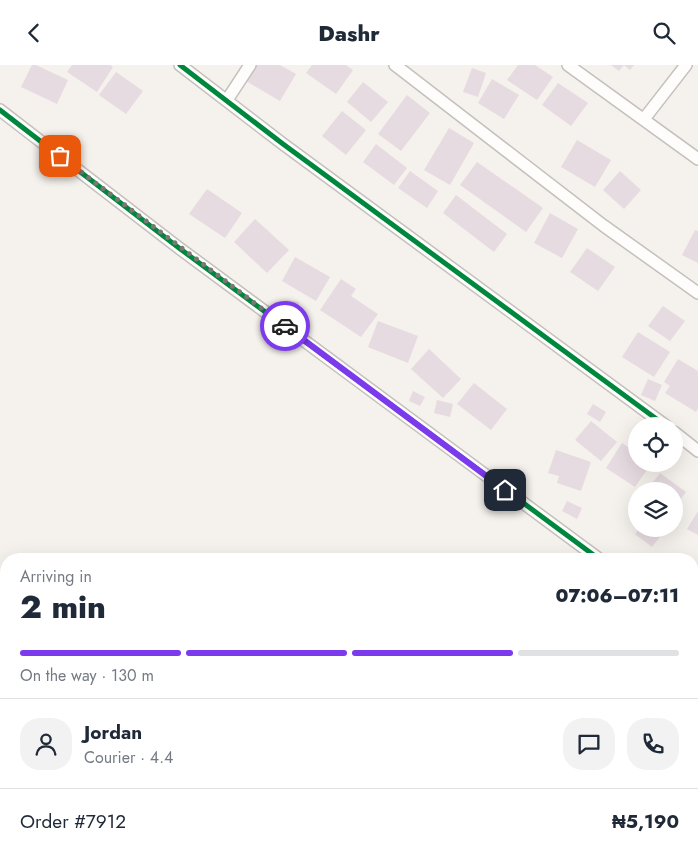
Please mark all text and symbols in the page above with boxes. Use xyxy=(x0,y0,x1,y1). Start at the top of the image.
text: Dashr xyxy=(318,17,380,49)
icon: back xyxy=(20,19,48,47)
icon: search xyxy=(650,19,678,47)
pin xyxy=(39,135,81,177)
icon: bag xyxy=(46,142,74,170)
courier xyxy=(260,301,310,351)
icon: car xyxy=(271,312,299,340)
map controls xyxy=(628,417,683,537)
button: locate xyxy=(628,417,683,472)
pin xyxy=(484,469,526,511)
icon: home xyxy=(491,476,519,504)
button: layers xyxy=(628,482,683,537)
text: Arriving in xyxy=(20,565,92,588)
text: 07:06–07:11 xyxy=(555,582,679,609)
text: 2 min xyxy=(20,584,106,630)
text: On the way · 130 m xyxy=(20,664,154,687)
button: person xyxy=(20,718,72,770)
button: chat xyxy=(563,718,615,770)
button: phone xyxy=(627,718,679,770)
text: Jordan xyxy=(84,719,142,746)
text: Courier · 4.4 xyxy=(84,746,173,769)
text: Order #7912 xyxy=(20,808,126,835)
text: ₦5,190 xyxy=(612,808,679,835)

